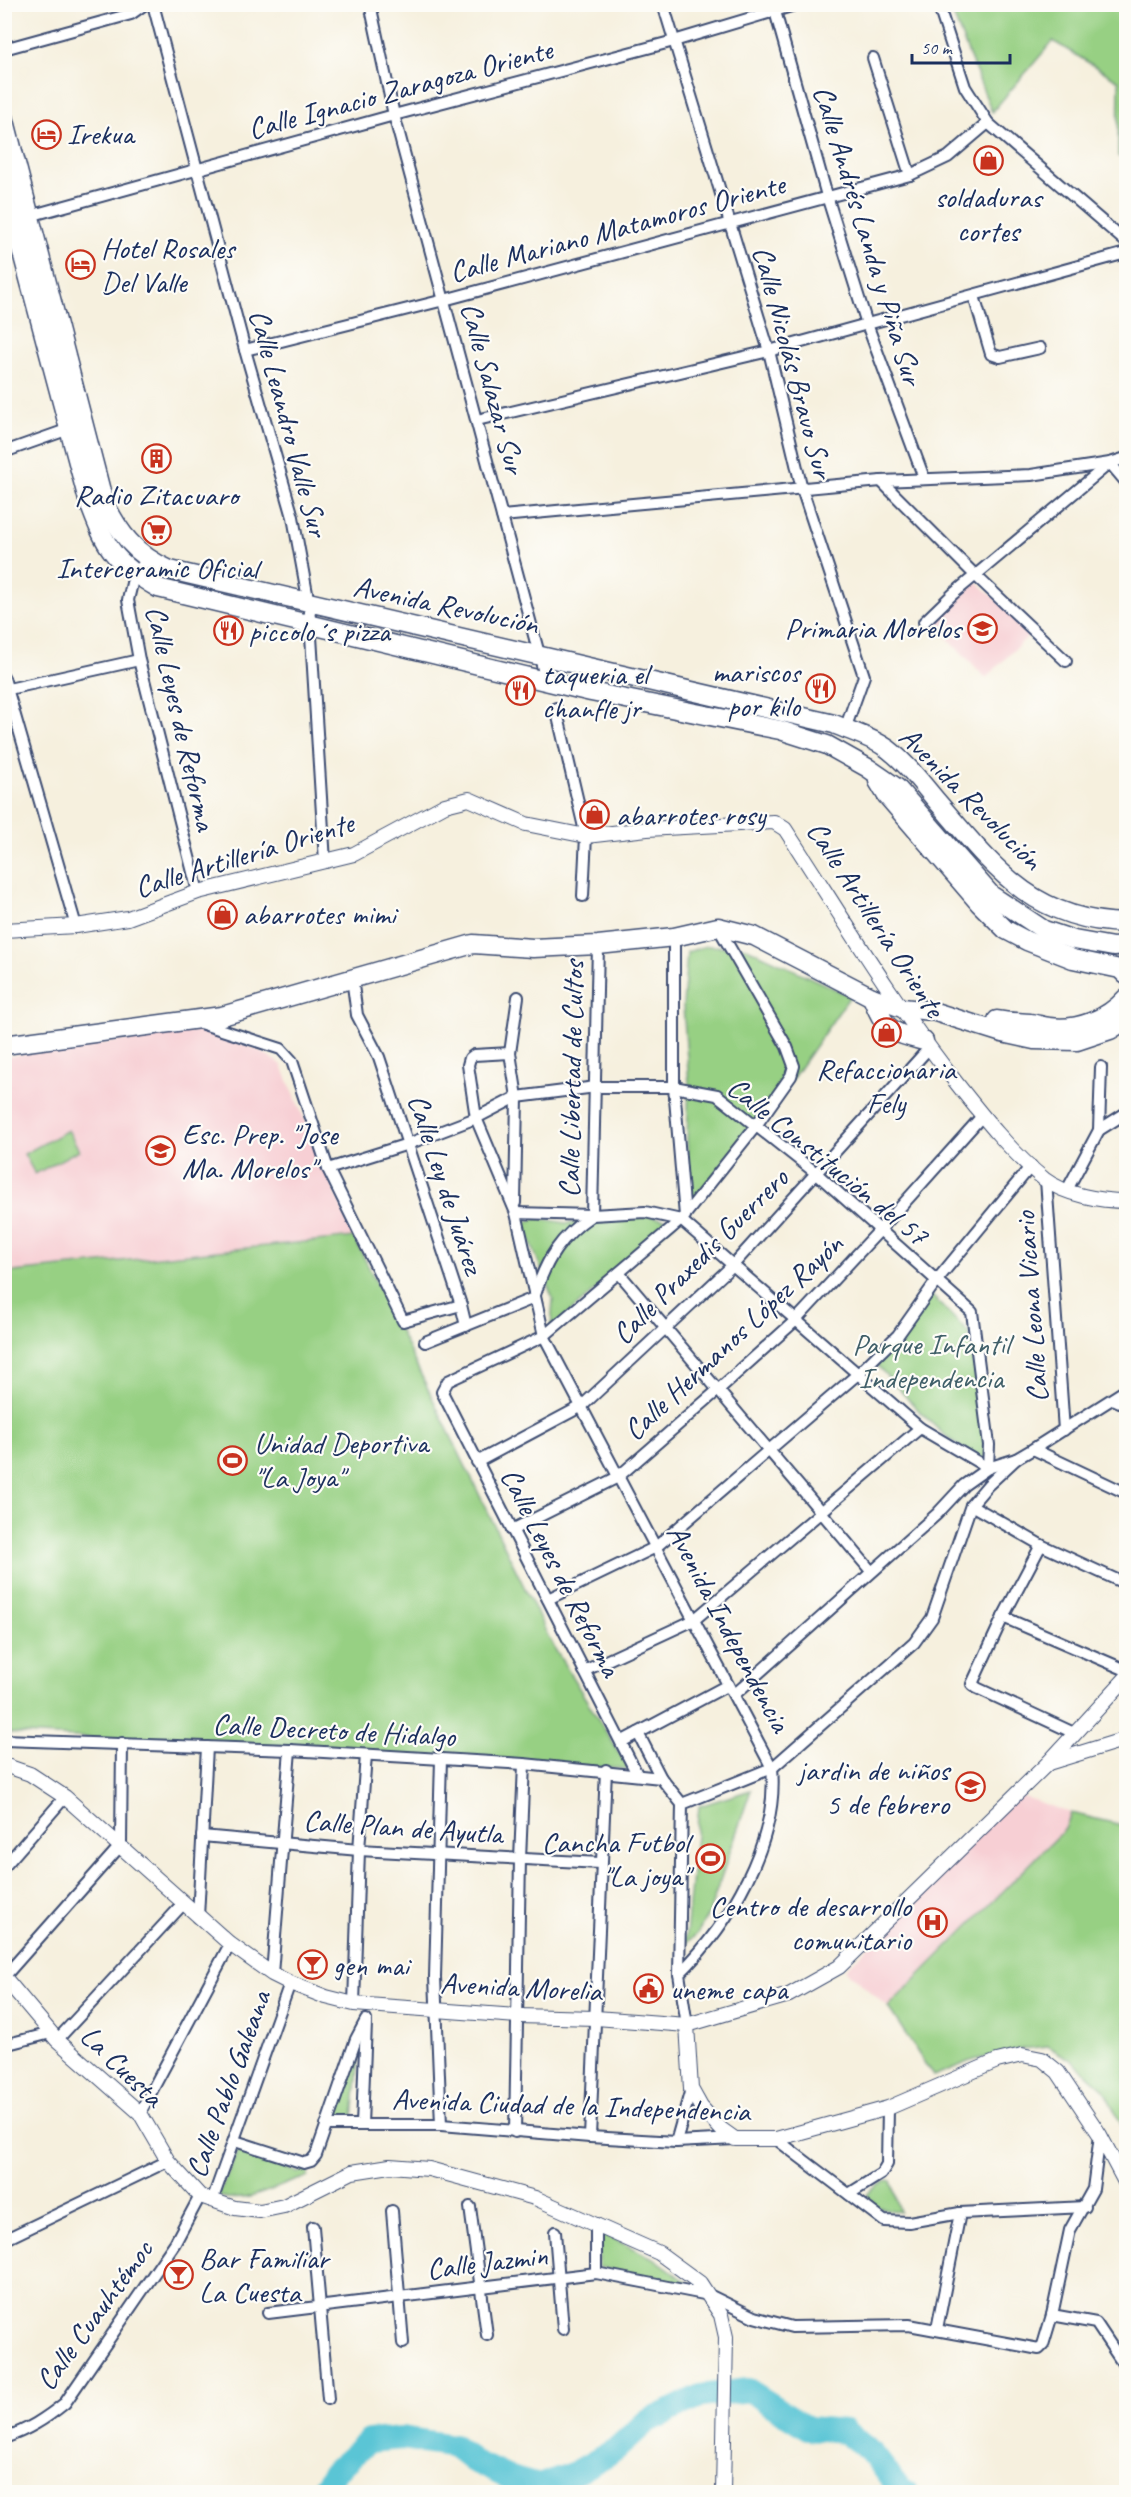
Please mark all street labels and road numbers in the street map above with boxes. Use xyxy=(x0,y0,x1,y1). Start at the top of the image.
street label: Calle Ignacio Zaragoza Oriente xyxy=(244,30,558,148)
street label: Calle Andrés Landa y Piña Sur xyxy=(804,81,933,392)
street label: Calle Mariano Matamoros Oriente xyxy=(445,164,791,291)
street label: Calle Nicolás Bravo Sur xyxy=(744,242,843,485)
street label: Calle Salazar Sur xyxy=(452,298,535,480)
street label: Calle Leandro Valle Sur xyxy=(240,305,338,543)
street label: Avenida Revolución xyxy=(350,567,543,643)
street label: Calle Leyes de Reforma xyxy=(137,602,226,836)
street label: Avenida Revolución xyxy=(891,718,1052,879)
street label: Calle Artillería Oriente xyxy=(130,803,360,906)
street label: Calle Artillería Oriente xyxy=(798,814,955,1026)
street label: Calle Libertad de Cultos xyxy=(550,957,592,1198)
street label: Calle Constitución del 57 xyxy=(720,1068,938,1255)
street label: Calle Ley de Juárez xyxy=(399,1089,494,1281)
street label: Calle Praxedis Guerrero xyxy=(604,1159,797,1352)
street label: Calle Leona Vicario xyxy=(1005,1209,1057,1404)
street label: Calle Hermanos López Rayón xyxy=(615,1224,852,1449)
street label: Calle Leyes de Reforma xyxy=(492,1461,631,1685)
street label: Avenida Independencia xyxy=(658,1518,801,1740)
street label: Calle Decreto de Hidalgo xyxy=(212,1705,458,1755)
street label: Calle Plan de Ayutla xyxy=(302,1801,506,1853)
street label: Avenida Morelia xyxy=(439,1964,605,2010)
street label: Calle Pablo Galeana xyxy=(177,1984,280,2182)
street label: La Cuesta xyxy=(72,2017,173,2116)
street label: Avenida Ciudad de la Independencia xyxy=(391,2080,753,2130)
street label: Calle Cuauhtémoc xyxy=(27,2231,162,2397)
street label: Calle Jazmin xyxy=(425,2236,550,2288)

